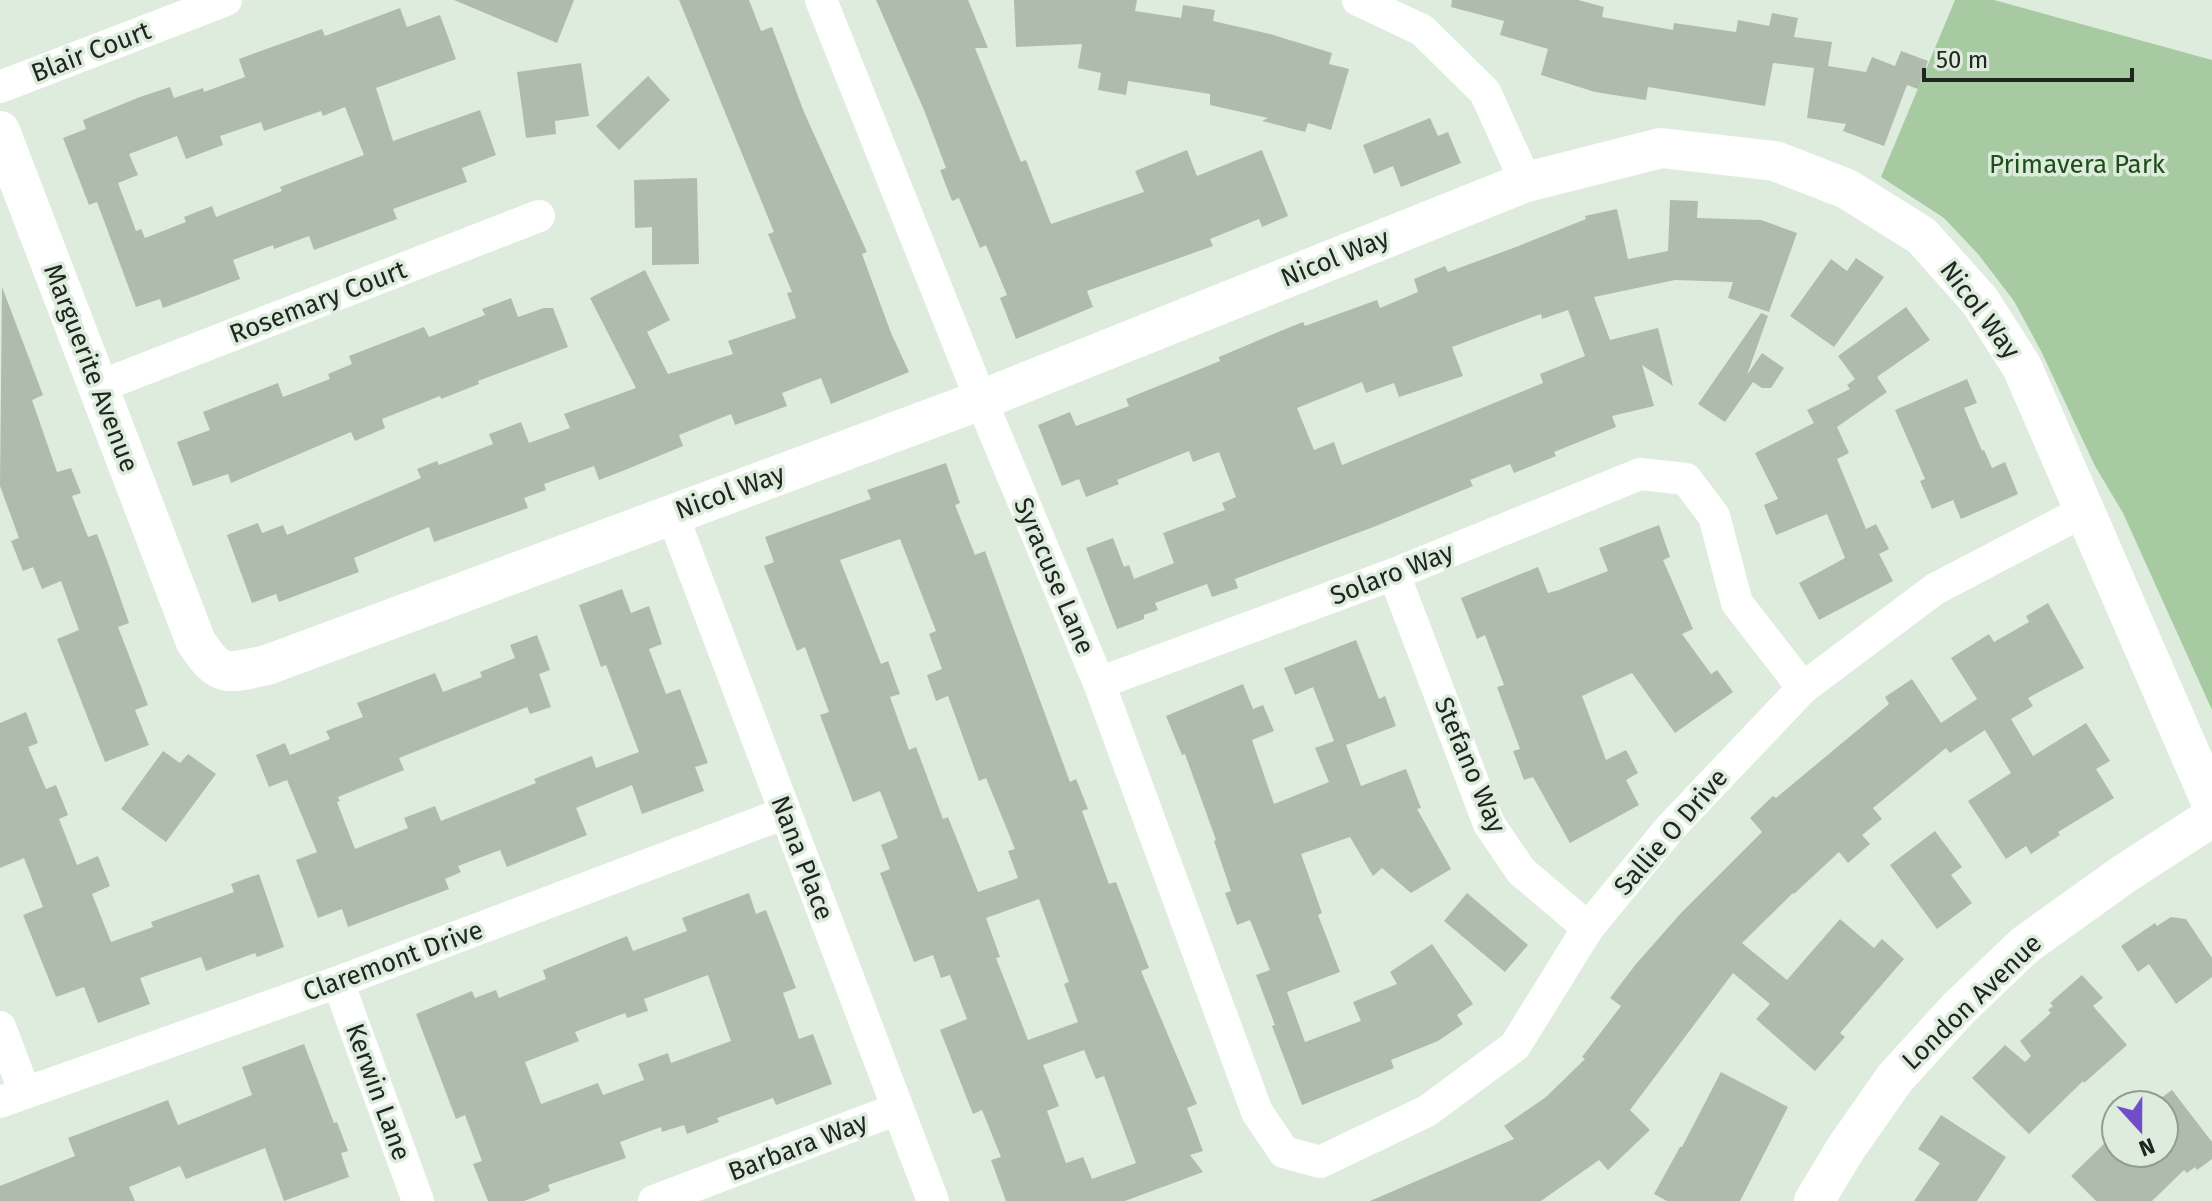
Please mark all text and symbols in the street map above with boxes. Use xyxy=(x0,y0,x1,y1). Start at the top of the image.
street label: Blair Court xyxy=(27,15,156,89)
scale bar xyxy=(1924,32,2132,82)
text: 50 m xyxy=(1936,46,1988,74)
park label: Primavera Park xyxy=(1989,149,2166,180)
street label: Nicol Way xyxy=(1276,222,1394,294)
street label: Rosemary Court xyxy=(225,254,411,350)
street label: Nicol Way xyxy=(1933,255,2027,365)
street label: Marguerite Avenue xyxy=(37,260,145,476)
street label: Nicol Way xyxy=(671,458,789,526)
street label: Syracuse Lane xyxy=(1007,493,1101,659)
street label: Solaro Way xyxy=(1326,536,1458,612)
street label: Stefano Way xyxy=(1428,693,1513,838)
street label: Sallie O Drive xyxy=(1608,762,1734,902)
street label: Nana Place xyxy=(764,791,840,925)
street label: Claremont Drive xyxy=(299,914,487,1008)
street label: London Avenue xyxy=(1896,928,2048,1076)
street label: Kerwin Lane xyxy=(339,1019,417,1165)
north arrow xyxy=(2100,1089,2180,1169)
street label: Barbara Way xyxy=(724,1106,872,1188)
text: N xyxy=(2135,1132,2159,1162)

